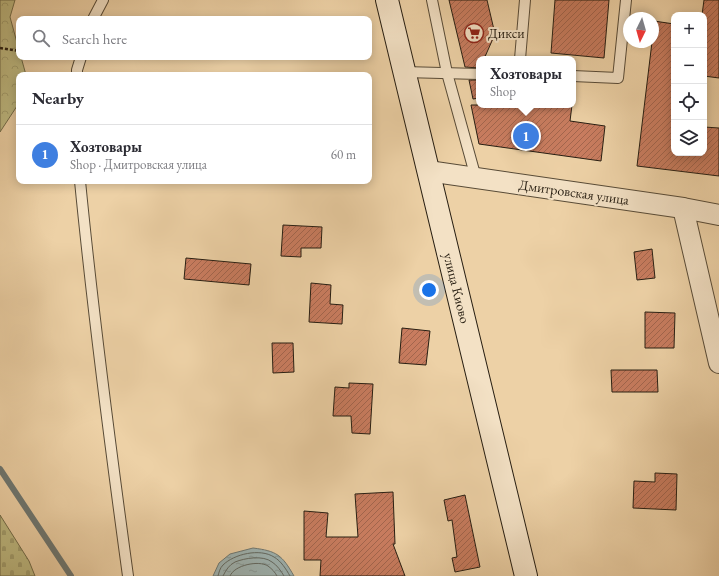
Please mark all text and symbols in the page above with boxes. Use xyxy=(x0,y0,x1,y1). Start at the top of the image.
north arrow xyxy=(623,12,659,48)
map controls xyxy=(671,12,707,156)
button: + xyxy=(671,12,707,48)
search box xyxy=(16,16,372,60)
supermarket icon: Дикси xyxy=(463,22,485,44)
place label: Дикси xyxy=(488,24,525,42)
icon: search xyxy=(30,27,52,49)
text: Search here xyxy=(62,29,127,48)
button: − xyxy=(671,48,707,84)
popup xyxy=(476,56,576,108)
text: Хозтовары xyxy=(490,64,562,83)
text: Shop xyxy=(490,83,516,100)
button: locate xyxy=(671,84,707,120)
text: Nearby xyxy=(32,87,84,109)
button: layers xyxy=(671,120,707,156)
pin: 1 xyxy=(513,121,539,151)
text: Хозтовары xyxy=(70,137,142,156)
text: 1 xyxy=(42,146,48,163)
text: 60 m xyxy=(331,146,356,163)
text: Shop · Дмитровская улица xyxy=(70,156,207,173)
street label: Дмитровская улица xyxy=(518,175,631,209)
street label: улица Киово xyxy=(440,251,474,325)
your location xyxy=(419,280,439,300)

